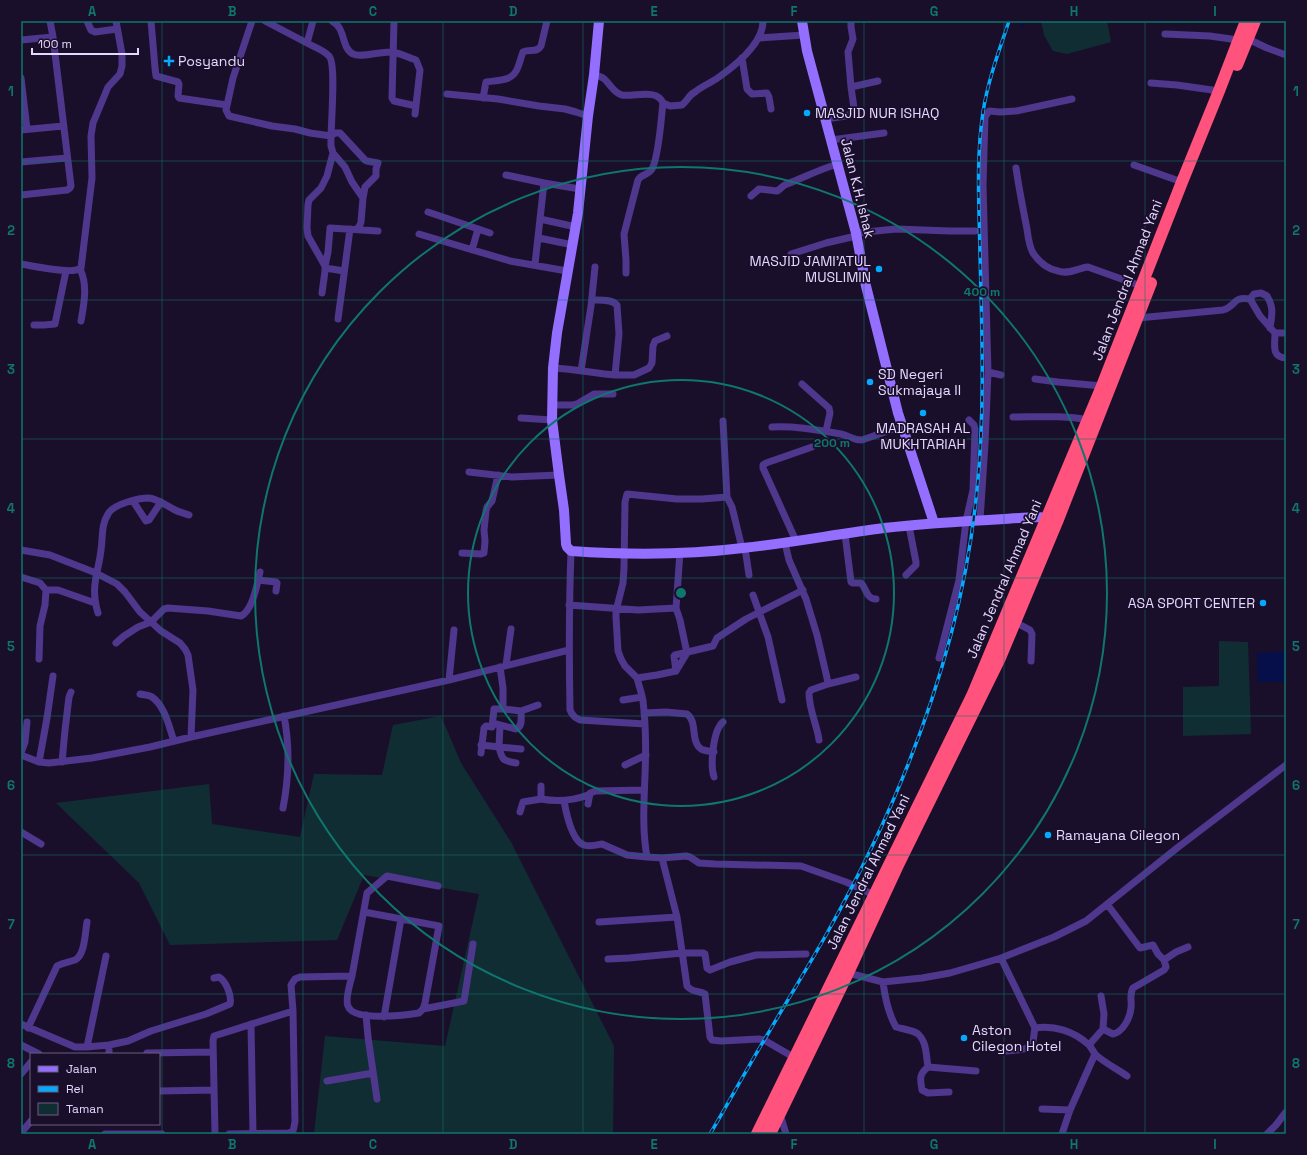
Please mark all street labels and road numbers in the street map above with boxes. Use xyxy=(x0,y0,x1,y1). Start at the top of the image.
street label: Jalan K.H. Ishak xyxy=(837,136,879,240)
street label: Jalan Jendral Ahmad Yani xyxy=(1088,197,1166,363)
street label: Jalan Jendral Ahmad Yani xyxy=(962,497,1046,661)
street label: Jalan Jendral Ahmad Yani xyxy=(823,791,913,953)

